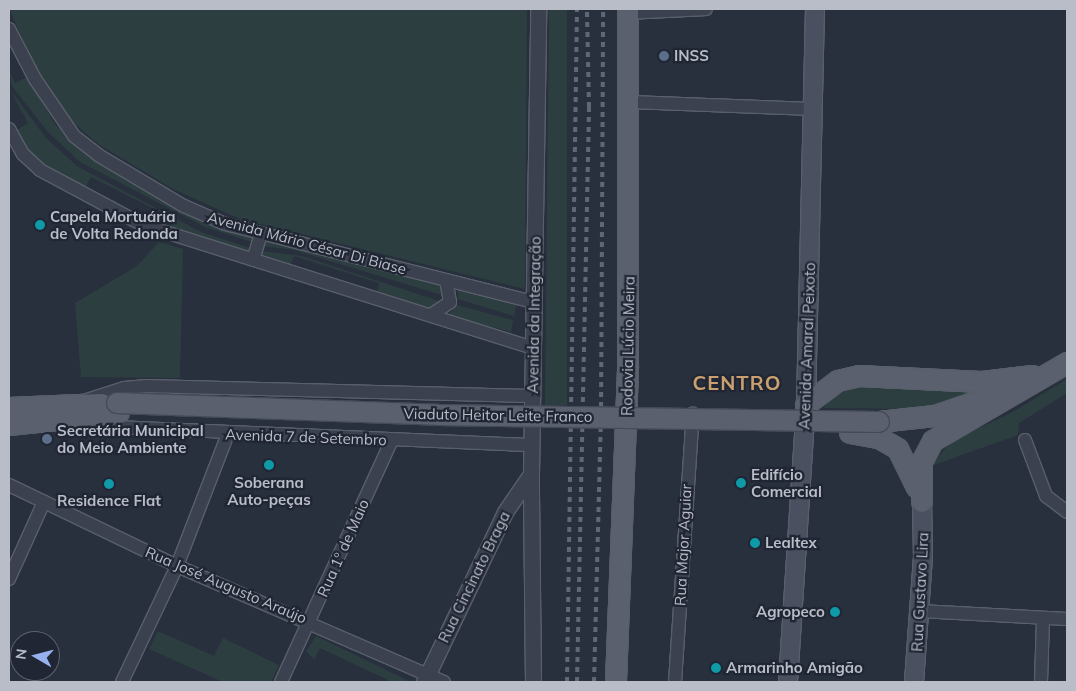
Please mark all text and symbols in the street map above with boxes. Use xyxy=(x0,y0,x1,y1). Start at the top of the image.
place label: INSS xyxy=(674,47,709,65)
marker: INSS xyxy=(658,50,670,62)
place label: Capela Mortuária de Volta Redonda xyxy=(50,207,178,242)
street label: Avenida Mário César Di Biase xyxy=(206,208,408,278)
marker: Capela Mortuária de Volta Redonda xyxy=(34,219,46,231)
street label: Avenida da Integração xyxy=(524,236,544,394)
street label: Avenida Amaral Peixoto xyxy=(795,262,819,430)
street label: Rodovia Lúcio Meira xyxy=(618,276,638,416)
district label: CENTRO xyxy=(692,370,782,394)
street label: Viaduto Heitor Leite Franco xyxy=(403,404,593,426)
place label: Secretária Municipal do Meio Ambiente xyxy=(57,421,204,456)
street label: Avenida 7 de Setembro xyxy=(225,425,387,449)
marker: Secretária Municipal do Meio Ambiente xyxy=(41,433,53,445)
marker: Soberana Auto-peças xyxy=(263,459,275,471)
place label: Edifício Comercial xyxy=(751,465,822,500)
place label: Soberana Auto-peças xyxy=(227,473,311,508)
marker: Edifício Comercial xyxy=(735,477,747,489)
marker: Residence Flat xyxy=(103,478,115,490)
street label: Rua Major Aguiar xyxy=(671,484,695,606)
place label: Residence Flat xyxy=(57,492,161,510)
street label: Rua 1º de Maio xyxy=(313,496,373,600)
street label: Rua Cincinato Braga xyxy=(434,509,514,645)
street label: Rua Gustavo Lira xyxy=(908,532,932,652)
place label: Lealtex xyxy=(765,534,817,552)
marker: Lealtex xyxy=(749,537,761,549)
street label: Rua José Augusto Araújo xyxy=(143,543,309,627)
place label: Agropeco xyxy=(756,603,825,621)
marker: Agropeco xyxy=(829,606,841,618)
north arrow xyxy=(10,631,60,681)
text: N xyxy=(11,648,31,661)
place label: Armarinho Amigão xyxy=(726,659,863,677)
marker: Armarinho Amigão xyxy=(710,662,722,674)

